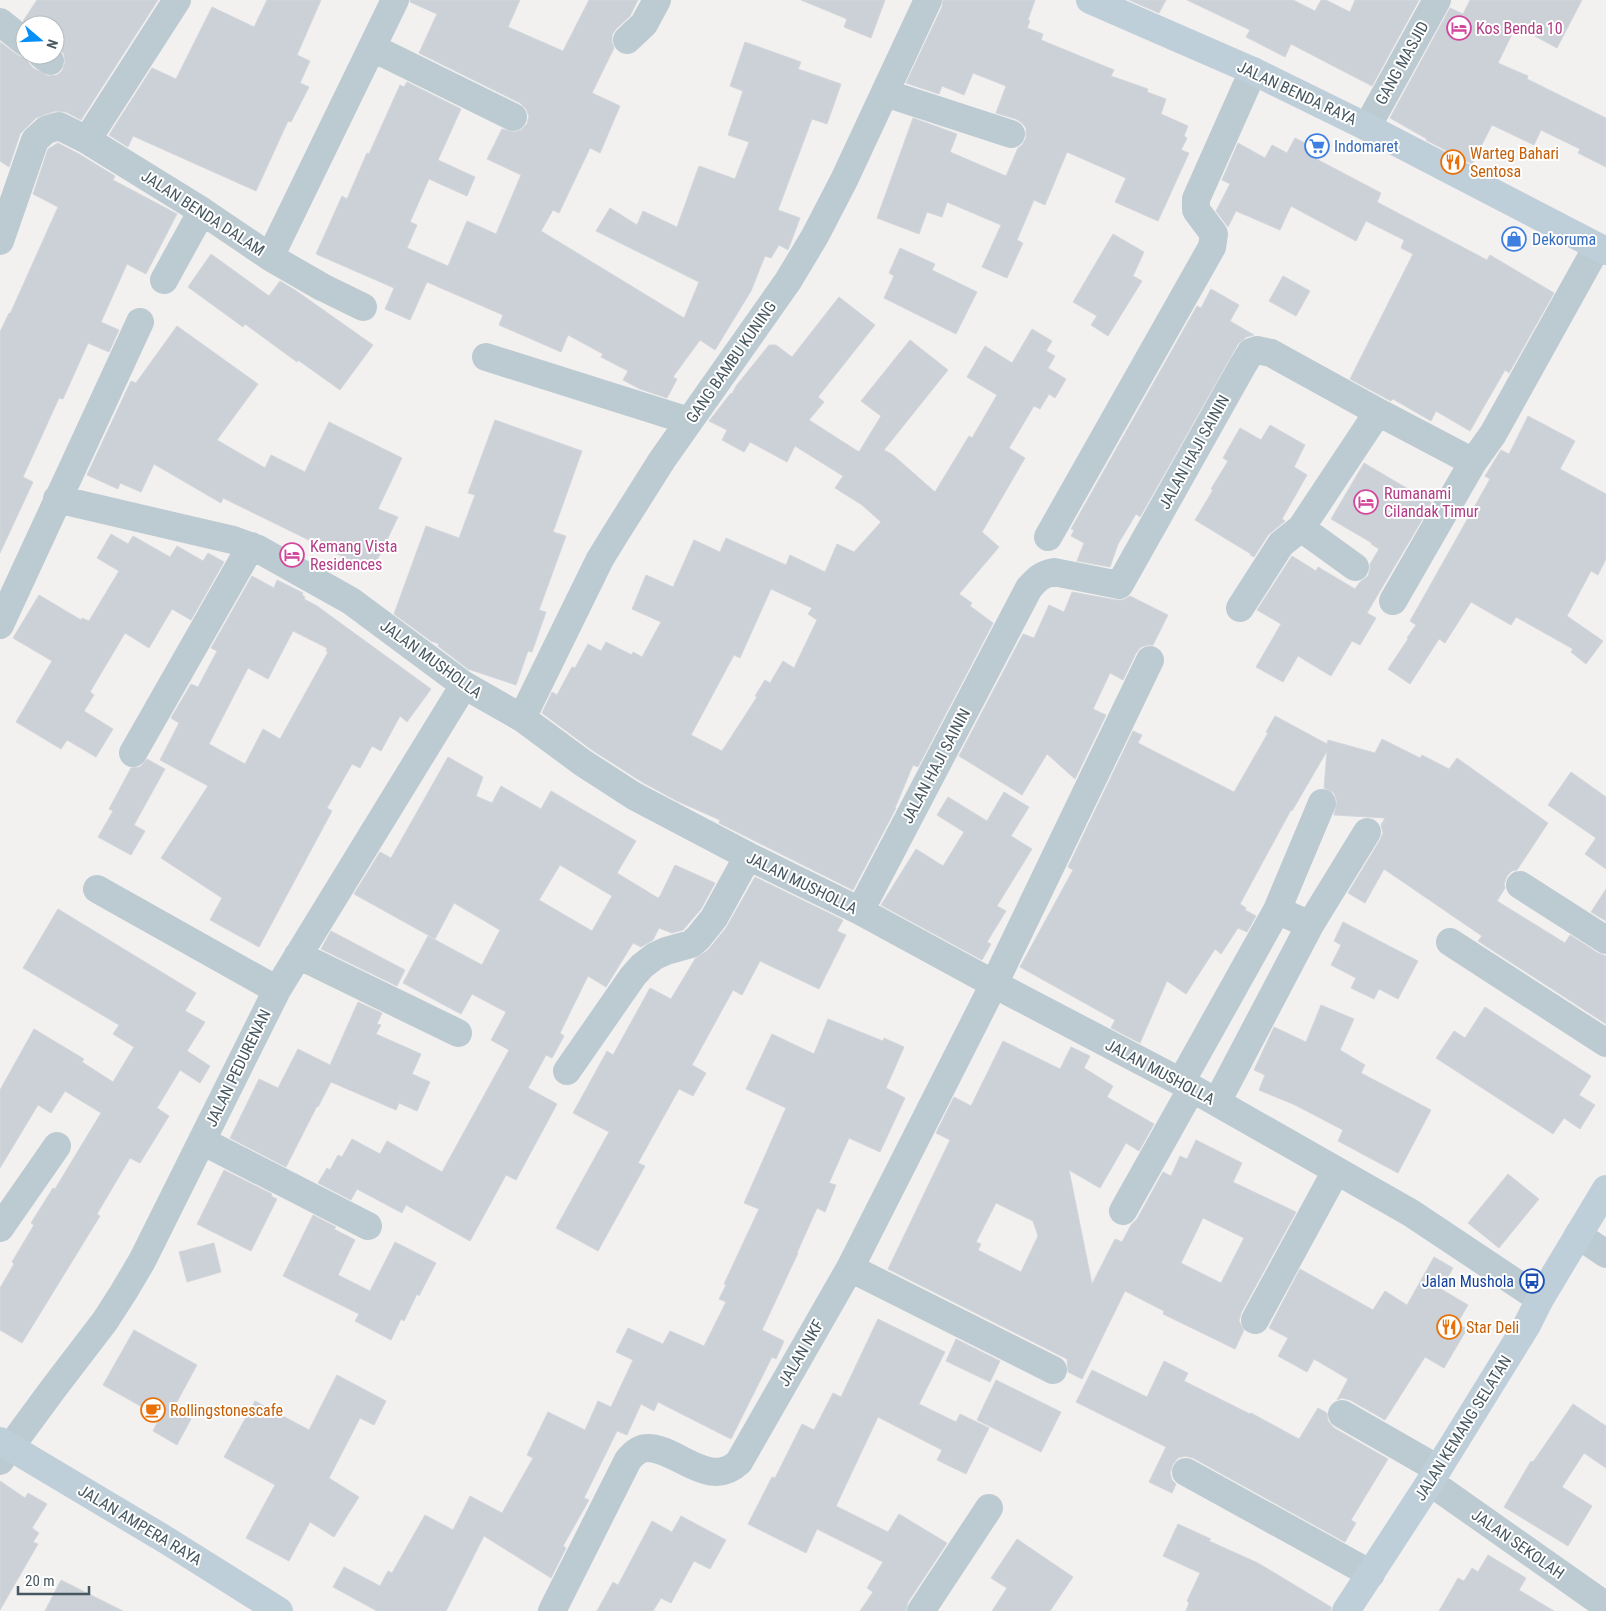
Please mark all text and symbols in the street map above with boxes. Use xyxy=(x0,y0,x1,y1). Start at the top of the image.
north arrow xyxy=(15,15,65,65)
hotel icon: Kos Benda 10 xyxy=(1446,15,1472,41)
street label: GANG MASJID xyxy=(1371,18,1433,108)
place label: Kos Benda 10 xyxy=(1476,19,1563,38)
text: N xyxy=(43,38,61,51)
street label: JALAN BENDA RAYA xyxy=(1234,57,1360,129)
supermarket icon: Indomaret xyxy=(1304,133,1330,159)
place label: Indomaret xyxy=(1334,137,1399,156)
place label: Warteg Bahari Sentosa xyxy=(1470,144,1559,181)
restaurant icon: Warteg Bahari Sentosa xyxy=(1440,149,1466,175)
street label: JALAN BENDA DALAM xyxy=(138,166,268,260)
shop icon: Dekoruma xyxy=(1501,226,1527,252)
place label: Dekoruma xyxy=(1532,230,1596,249)
street label: GANG BAMBU KUNING xyxy=(682,298,780,426)
street label: JALAN HAJI SAININ xyxy=(1155,392,1233,512)
place label: Rumanami Cilandak Timur xyxy=(1384,484,1479,521)
hotel icon: Rumanami Cilandak Timur xyxy=(1353,489,1379,515)
place label: Kemang Vista Residences xyxy=(310,537,397,574)
hotel icon: Kemang Vista Residences xyxy=(279,542,305,568)
street label: JALAN MUSHOLLA xyxy=(377,616,485,702)
street label: JALAN HAJI SAININ xyxy=(898,705,974,827)
street label: JALAN MUSHOLLA xyxy=(744,848,860,918)
street label: JALAN PEDURENAN xyxy=(201,1006,275,1130)
street label: JALAN MUSHOLLA xyxy=(1102,1035,1218,1109)
bus stop icon: Jalan Mushola xyxy=(1519,1268,1545,1294)
place label: Jalan Mushola xyxy=(1422,1272,1514,1291)
restaurant icon: Star Deli xyxy=(1436,1314,1462,1340)
street label: JALAN NKF xyxy=(774,1316,828,1390)
place label: Star Deli xyxy=(1466,1318,1519,1337)
street label: JALAN KEMANG SELATAN xyxy=(1411,1352,1515,1504)
cafe icon: Rollingstonescafe xyxy=(140,1397,166,1423)
place label: Rollingstonescafe xyxy=(170,1401,283,1420)
street label: JALAN AMPERA RAYA xyxy=(75,1481,205,1569)
street label: JALAN SEKOLAH xyxy=(1468,1505,1568,1583)
scale bar xyxy=(18,1564,89,1596)
text: 20 m xyxy=(25,1572,55,1590)

